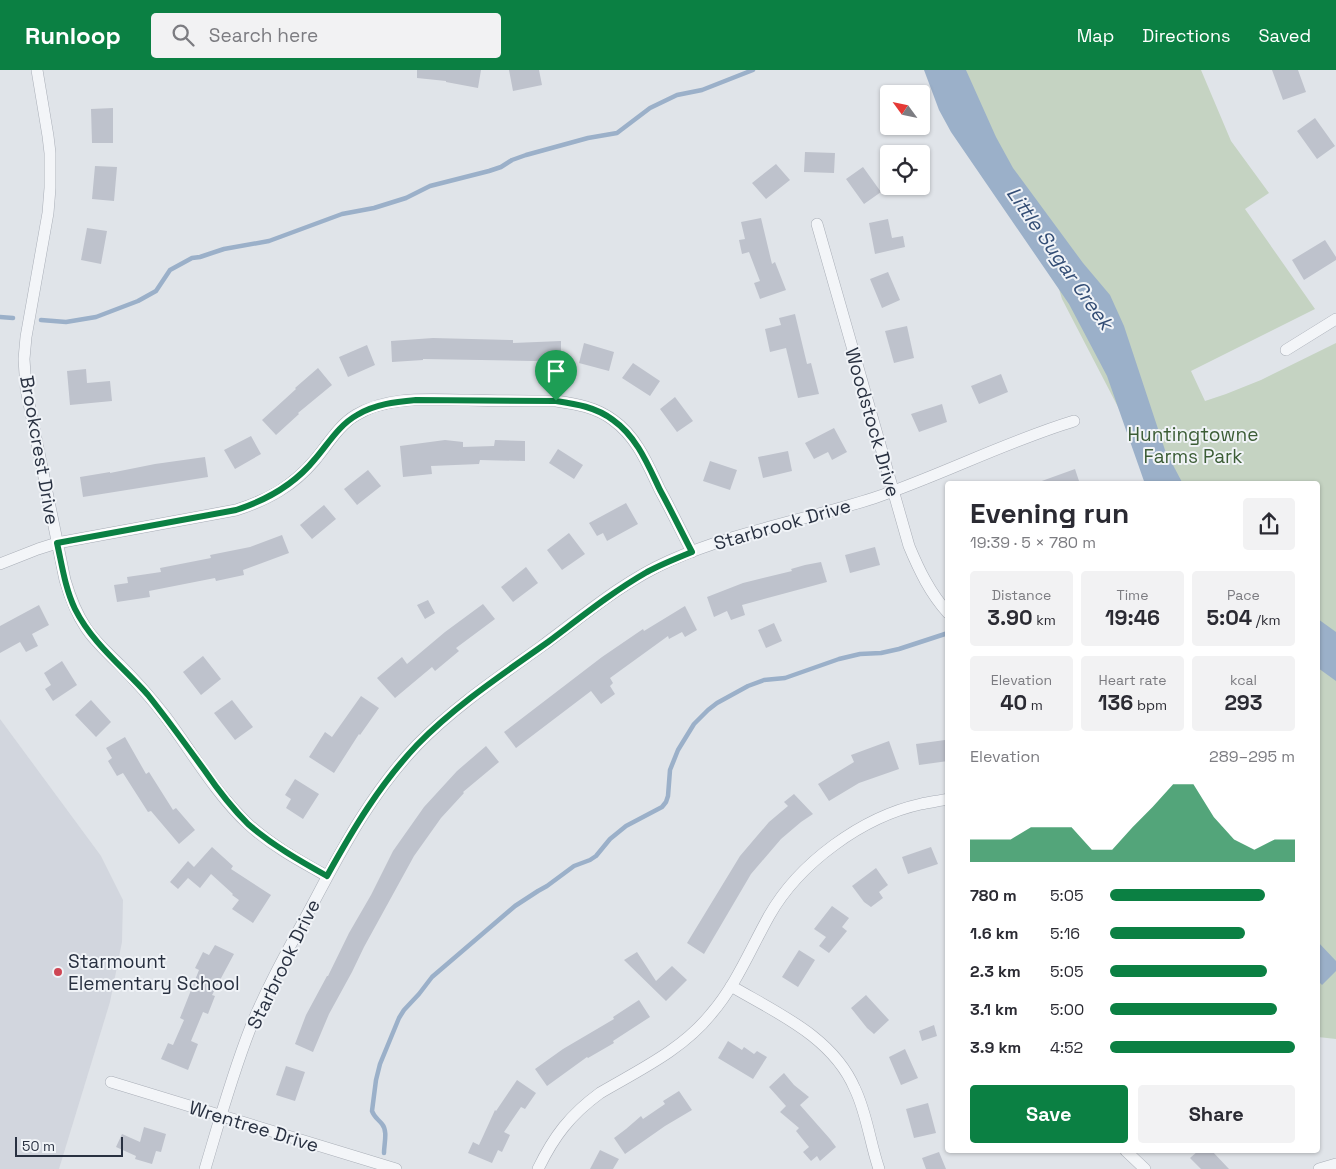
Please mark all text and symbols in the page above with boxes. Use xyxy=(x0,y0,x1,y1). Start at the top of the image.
search box xyxy=(151,13,501,58)
text: Runloop xyxy=(25,20,121,51)
icon: search xyxy=(169,21,197,49)
text: Search here xyxy=(209,23,318,48)
text: Map xyxy=(1077,24,1114,47)
text: Directions xyxy=(1142,24,1231,47)
text: Saved xyxy=(1259,24,1311,47)
north arrow xyxy=(880,85,930,135)
map controls xyxy=(880,85,930,195)
button: locate xyxy=(880,145,930,195)
water label: Little Sugar Creek xyxy=(1001,181,1120,337)
street label: Woodstock Drive xyxy=(839,345,906,500)
pin xyxy=(535,350,577,401)
icon: arrive xyxy=(542,357,570,385)
street label: Brookcrest Drive xyxy=(14,374,65,527)
park label: Huntingtowne Farms Park xyxy=(1128,422,1258,469)
street label: Starbrook Drive xyxy=(711,493,854,556)
text: Evening run xyxy=(970,495,1129,531)
button: share xyxy=(1243,498,1295,550)
text: 19:39 · 5 × 780 m xyxy=(970,532,1096,553)
text: Distance xyxy=(992,586,1051,604)
text: Time xyxy=(1117,586,1148,604)
text: Pace xyxy=(1227,586,1260,604)
text: 3.90 xyxy=(987,604,1033,631)
text: 19:46 xyxy=(1105,604,1160,631)
text: 5:04 xyxy=(1206,604,1252,631)
text: km xyxy=(1033,611,1056,629)
text: /km xyxy=(1252,611,1281,629)
text: Elevation xyxy=(991,671,1052,689)
text: Heart rate xyxy=(1099,671,1166,689)
text: kcal xyxy=(1230,671,1257,689)
text: 40 xyxy=(1000,689,1027,716)
text: 136 xyxy=(1098,689,1133,716)
text: 293 xyxy=(1224,689,1263,716)
text: m xyxy=(1027,696,1043,714)
text: bpm xyxy=(1133,696,1167,714)
text: Elevation xyxy=(970,746,1040,767)
text: 289–295 m xyxy=(1209,746,1295,767)
text: 780 m xyxy=(970,885,1017,906)
text: 5:05 xyxy=(1050,885,1083,906)
street label: Starbrook Drive xyxy=(241,895,326,1033)
text: 1.6 km xyxy=(970,923,1018,944)
text: 5:16 xyxy=(1050,923,1080,944)
place label: Starmount Elementary School xyxy=(68,949,240,996)
text: 2.3 km xyxy=(970,961,1021,982)
text: 5:05 xyxy=(1050,961,1083,982)
marker: Starmount Elementary School xyxy=(52,966,64,978)
text: 3.1 km xyxy=(970,999,1018,1020)
text: 5:00 xyxy=(1050,999,1084,1020)
text: 3.9 km xyxy=(970,1037,1021,1058)
text: 4:52 xyxy=(1050,1037,1083,1058)
button: Save xyxy=(970,1085,1128,1143)
button: Share xyxy=(1138,1085,1295,1143)
street label: Wrentree Drive xyxy=(186,1095,322,1158)
scale bar xyxy=(15,1134,122,1157)
text: 50 m xyxy=(22,1137,55,1155)

